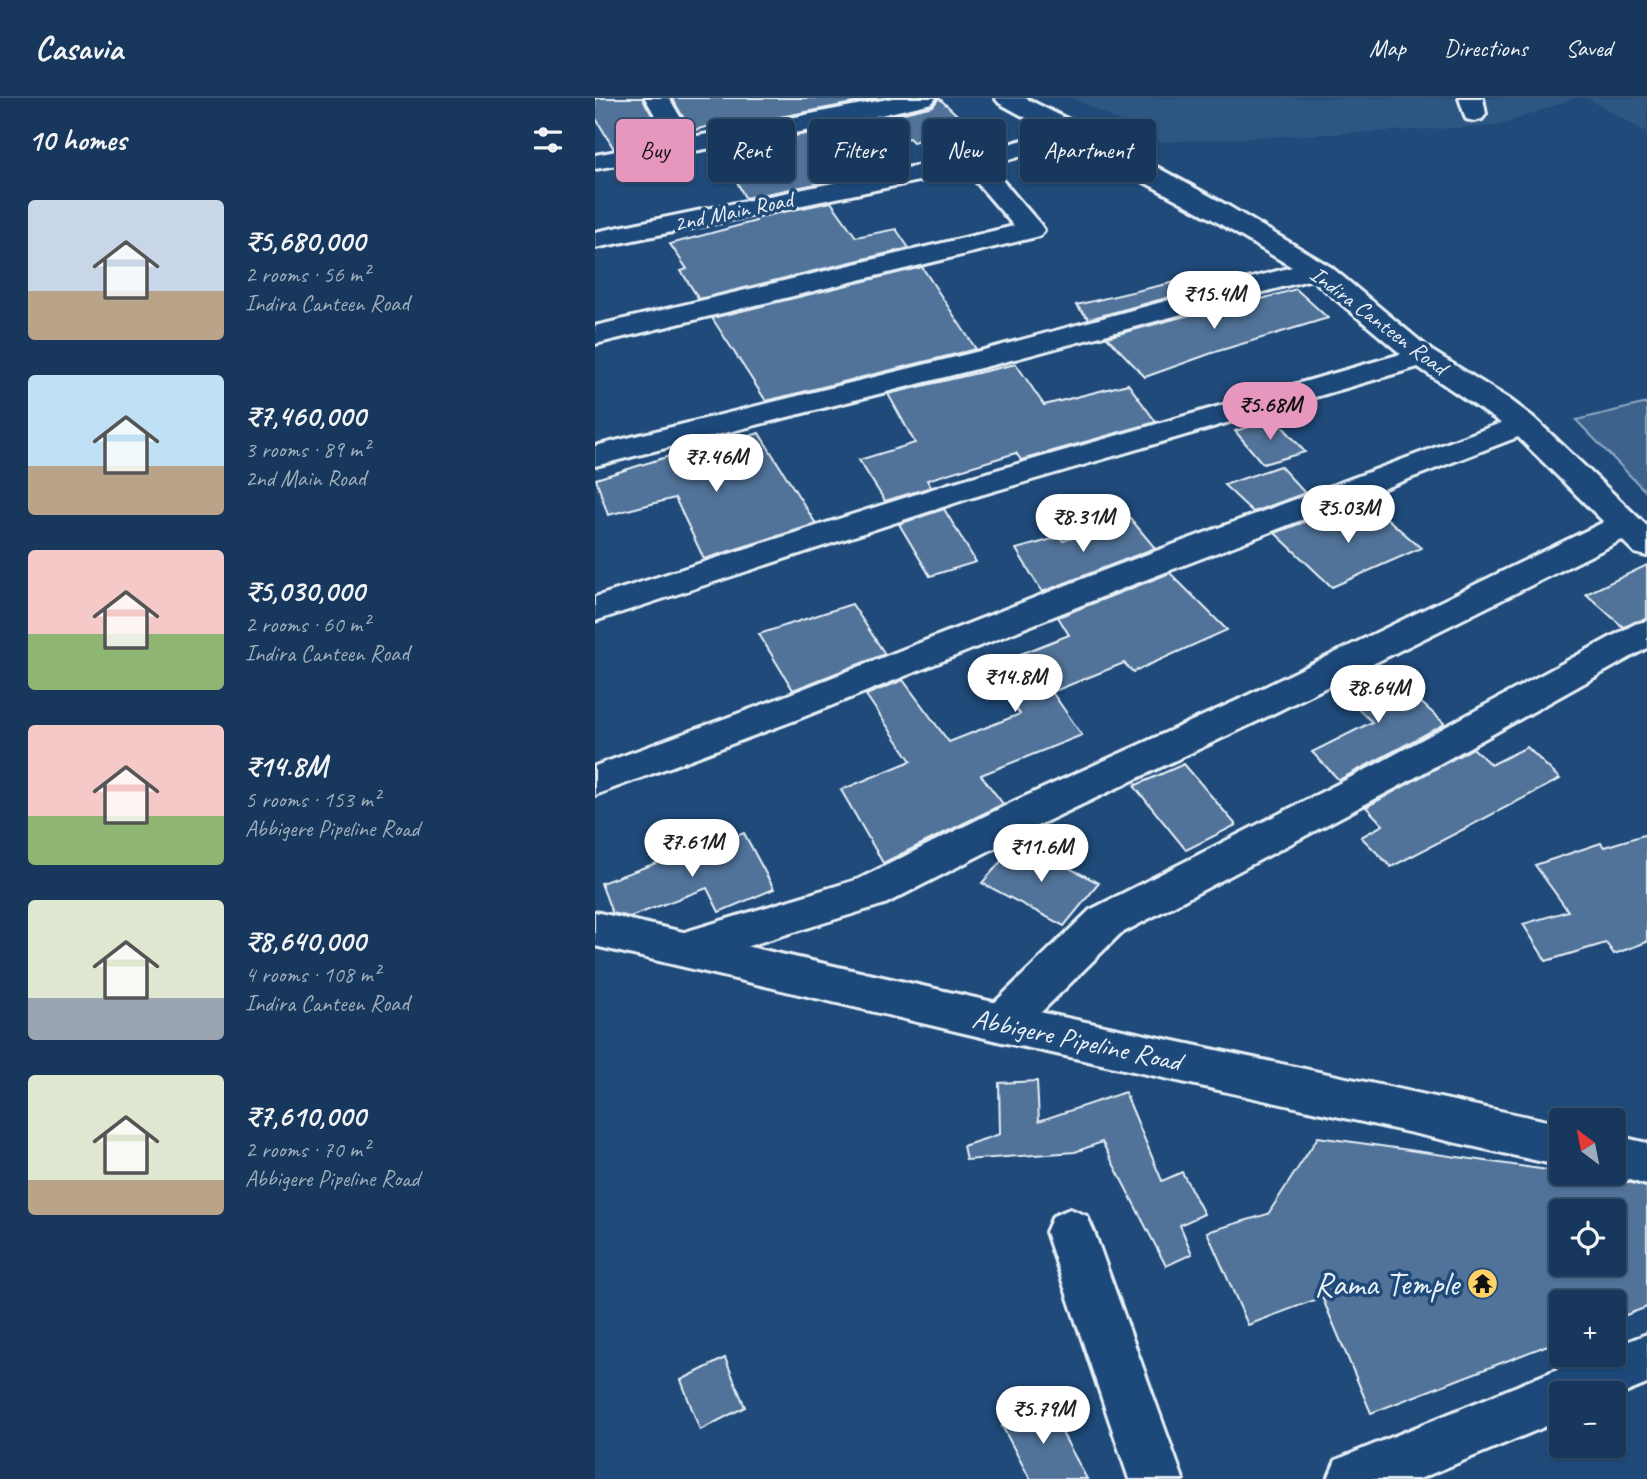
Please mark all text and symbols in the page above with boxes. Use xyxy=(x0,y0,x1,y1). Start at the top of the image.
text: Casavia xyxy=(35,27,123,69)
text: Map xyxy=(1369,33,1406,63)
text: Directions xyxy=(1444,33,1527,63)
text: Saved xyxy=(1565,33,1612,63)
chip: Buy xyxy=(616,119,694,182)
chip: Rent xyxy=(708,119,795,182)
chip: Filters xyxy=(809,119,909,182)
chip: New xyxy=(923,119,1006,182)
chip: Apartment xyxy=(1020,119,1156,182)
text: 10 homes xyxy=(28,121,126,159)
icon: filters xyxy=(529,121,567,159)
street label: 2nd Main Road xyxy=(671,184,799,238)
text: ₹5,680,000 xyxy=(245,222,365,260)
icon: home xyxy=(84,228,168,312)
street label: Indira Canteen Road xyxy=(1304,259,1456,384)
text: 2 rooms · 56 m² xyxy=(245,260,369,289)
pin: ₹15.4M xyxy=(1157,272,1271,331)
text: ₹15.4M xyxy=(1183,279,1245,308)
text: Indira Canteen Road xyxy=(245,289,409,318)
pin: ₹5.68M xyxy=(1213,382,1327,442)
text: ₹5.68M xyxy=(1239,390,1301,419)
text: ₹7,460,000 xyxy=(245,397,365,435)
icon: home xyxy=(84,403,168,487)
pin: ₹7.46M xyxy=(659,434,773,494)
text: 3 rooms · 89 m² xyxy=(245,435,369,464)
text: ₹7.46M xyxy=(684,442,748,471)
text: 2nd Main Road xyxy=(245,464,366,493)
pin: ₹5.03M xyxy=(1291,486,1405,545)
text: ₹5.03M xyxy=(1317,493,1379,522)
pin: ₹8.31M xyxy=(1026,494,1140,554)
text: ₹8.31M xyxy=(1052,502,1114,531)
text: ₹5,030,000 xyxy=(245,572,364,610)
icon: home xyxy=(84,578,168,662)
text: 2 rooms · 60 m² xyxy=(245,610,369,639)
text: Indira Canteen Road xyxy=(245,639,409,668)
pin: ₹14.8M xyxy=(958,654,1072,714)
text: ₹14.8M xyxy=(984,662,1046,691)
pin: ₹8.64M xyxy=(1321,666,1435,725)
text: ₹8.64M xyxy=(1346,673,1410,702)
text: ₹14.8M xyxy=(245,747,327,785)
icon: home xyxy=(84,753,168,837)
text: 5 rooms · 153 m² xyxy=(245,785,380,814)
text: Abbigere Pipeline Road xyxy=(245,814,419,843)
pin: ₹7.61M xyxy=(635,820,749,879)
pin: ₹11.6M xyxy=(984,824,1098,884)
text: ₹7.61M xyxy=(660,827,724,856)
text: ₹11.6M xyxy=(1009,832,1073,861)
text: ₹8,640,000 xyxy=(245,922,366,960)
icon: home xyxy=(84,928,168,1012)
text: 4 rooms · 108 m² xyxy=(245,960,380,989)
text: Indira Canteen Road xyxy=(245,989,409,1018)
street label: Abbigere Pipeline Road xyxy=(969,1000,1188,1080)
text: ₹7,610,000 xyxy=(245,1097,365,1135)
icon: home xyxy=(84,1103,168,1187)
north arrow xyxy=(1549,1108,1626,1185)
map controls xyxy=(1549,1108,1626,1458)
text: 2 rooms · 70 m² xyxy=(245,1135,369,1164)
text: Abbigere Pipeline Road xyxy=(245,1164,419,1193)
button: locate xyxy=(1549,1199,1626,1276)
place label: Rama Temple xyxy=(1314,1263,1461,1305)
temple icon: Rama Temple xyxy=(1465,1266,1499,1300)
button: + xyxy=(1549,1290,1626,1367)
button: − xyxy=(1549,1381,1626,1458)
pin: ₹5.79M xyxy=(986,1386,1100,1446)
text: ₹5.79M xyxy=(1012,1394,1074,1423)

